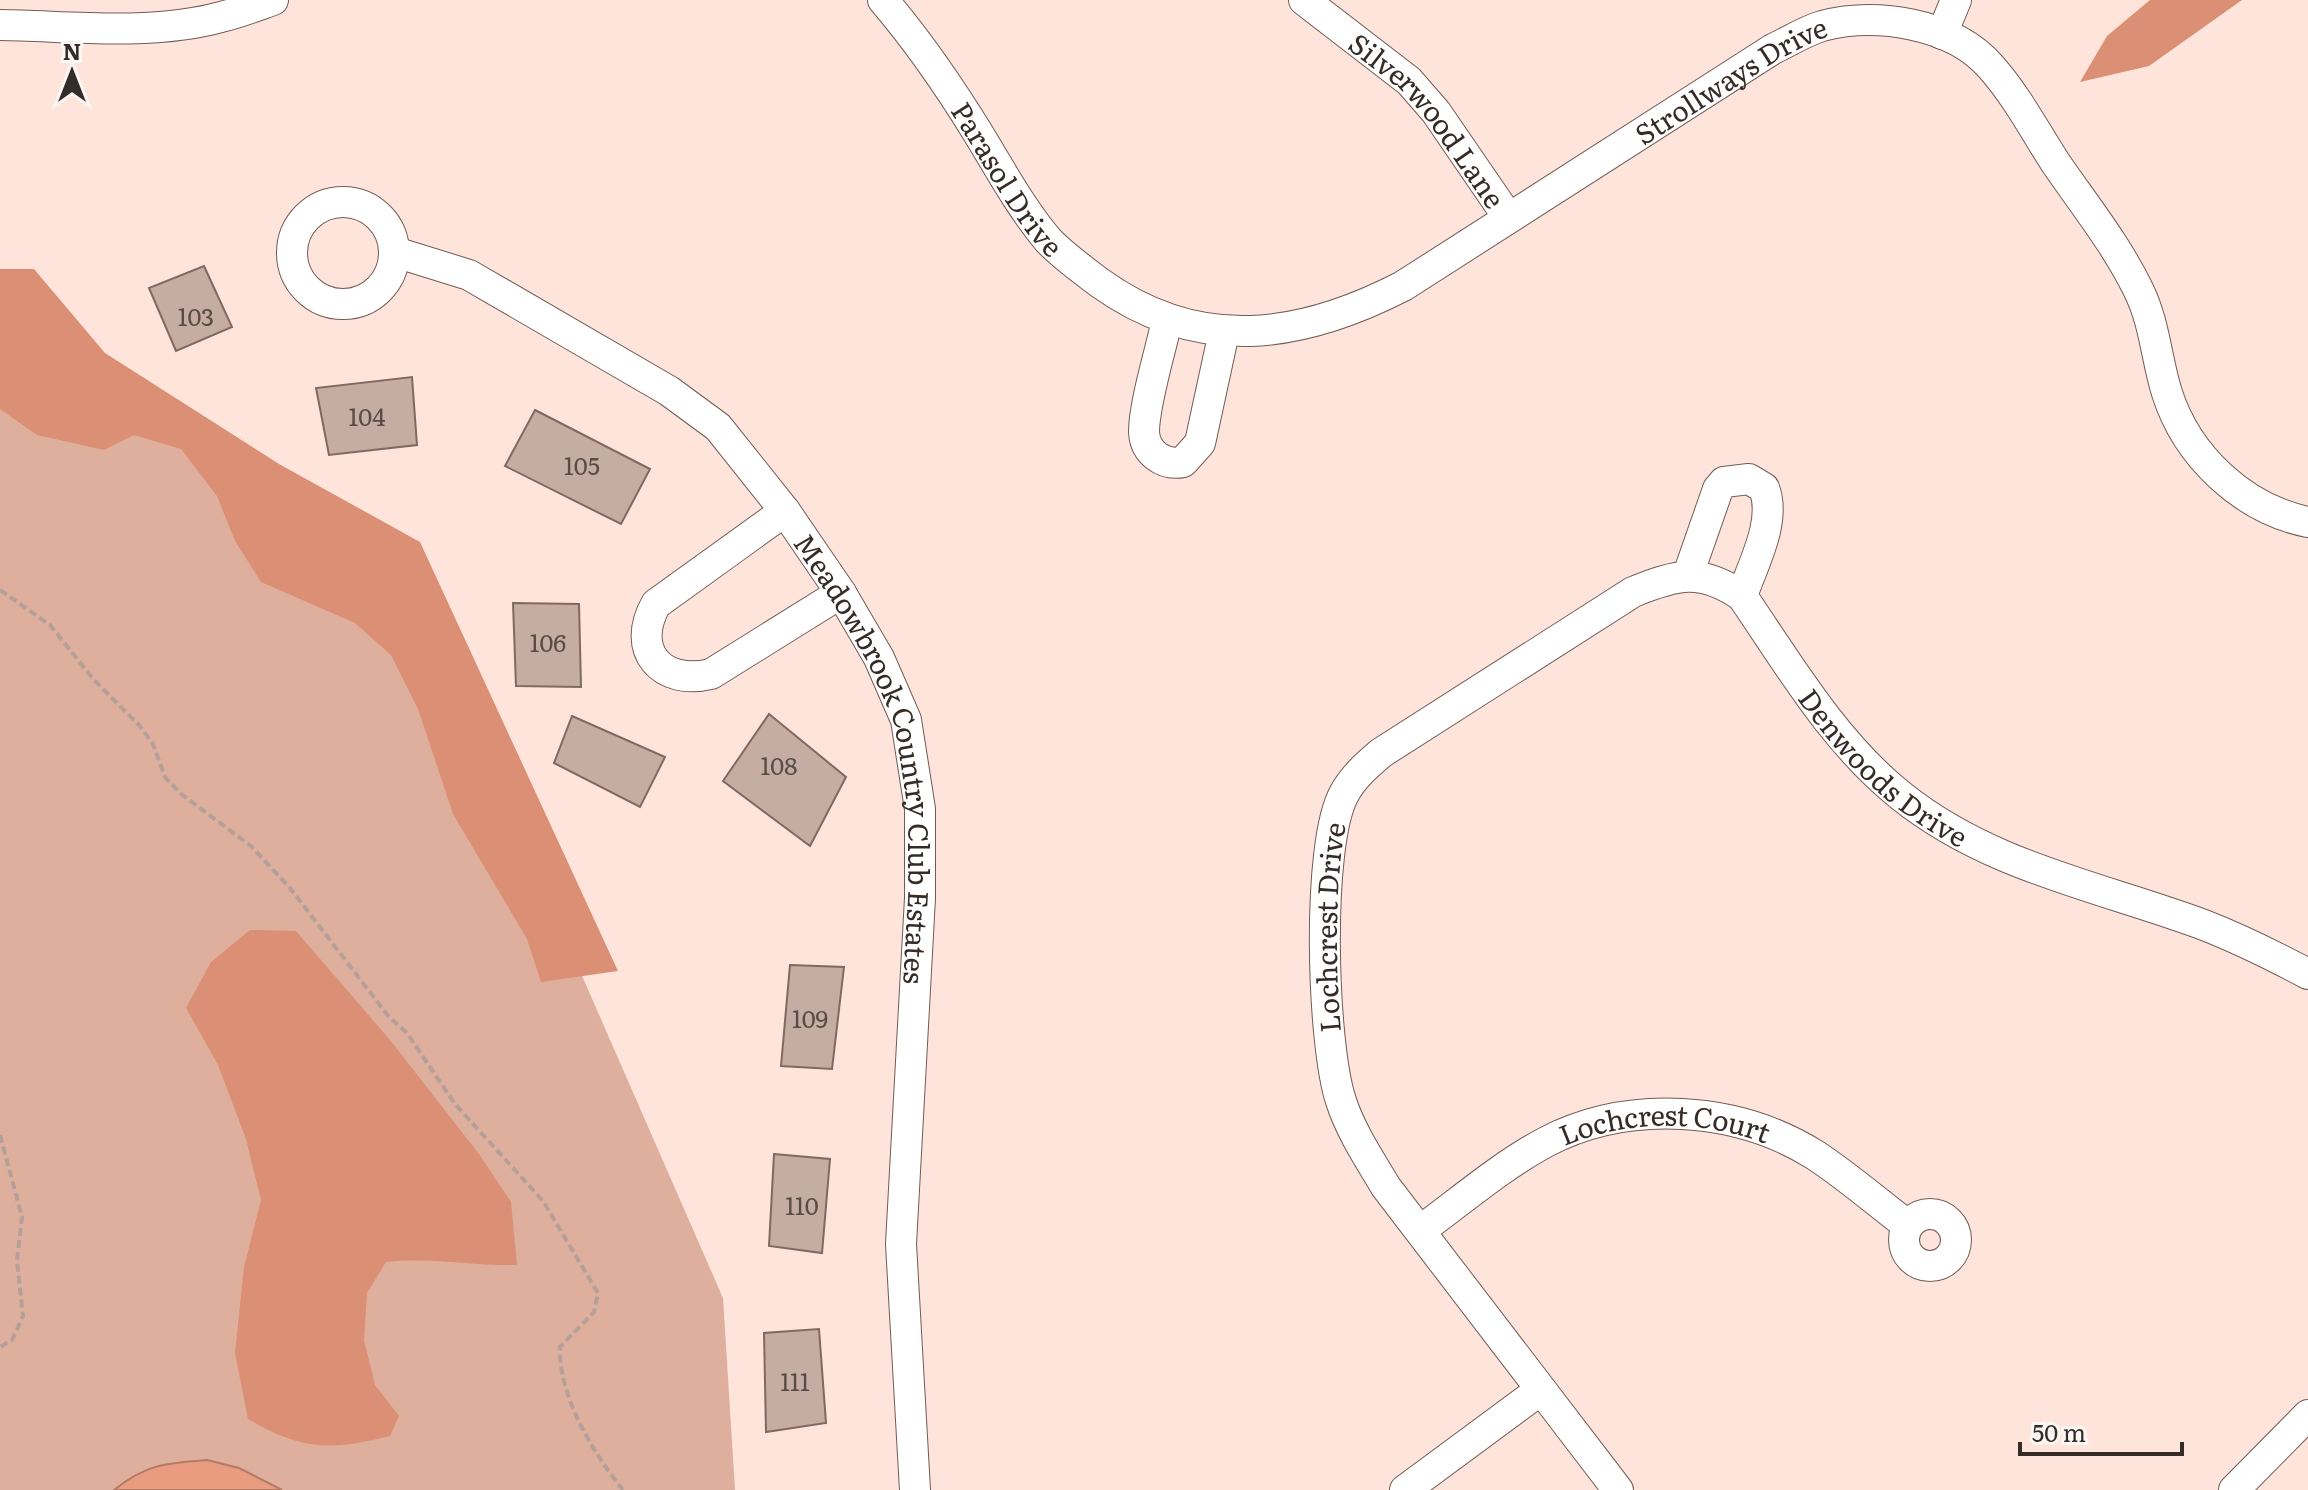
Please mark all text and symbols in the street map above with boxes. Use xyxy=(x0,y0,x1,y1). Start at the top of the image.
street label: Strollways Drive xyxy=(1626,5,1832,154)
street label: Silverwood Lane xyxy=(1341,22,1516,216)
north arrow xyxy=(32,32,112,112)
text: N xyxy=(63,34,81,67)
street label: Parasol Drive xyxy=(942,93,1073,266)
house number: 103 xyxy=(178,298,214,333)
house number: 104 xyxy=(349,398,385,433)
house number: 105 xyxy=(564,447,600,482)
street label: Meadowbrook Country Club Estates xyxy=(785,524,941,986)
house number: 106 xyxy=(530,624,566,659)
street label: Denwoods Drive xyxy=(1789,679,1976,856)
house number: 108 xyxy=(761,747,797,782)
street label: Lochcrest Drive xyxy=(1304,818,1355,1034)
house number: 109 xyxy=(792,1000,828,1035)
street label: Lochcrest Court xyxy=(1552,1093,1777,1155)
house number: 110 xyxy=(785,1187,819,1222)
house number: 111 xyxy=(780,1363,810,1398)
scale bar xyxy=(2020,1406,2182,1456)
text: 50 m xyxy=(2032,1414,2086,1449)

